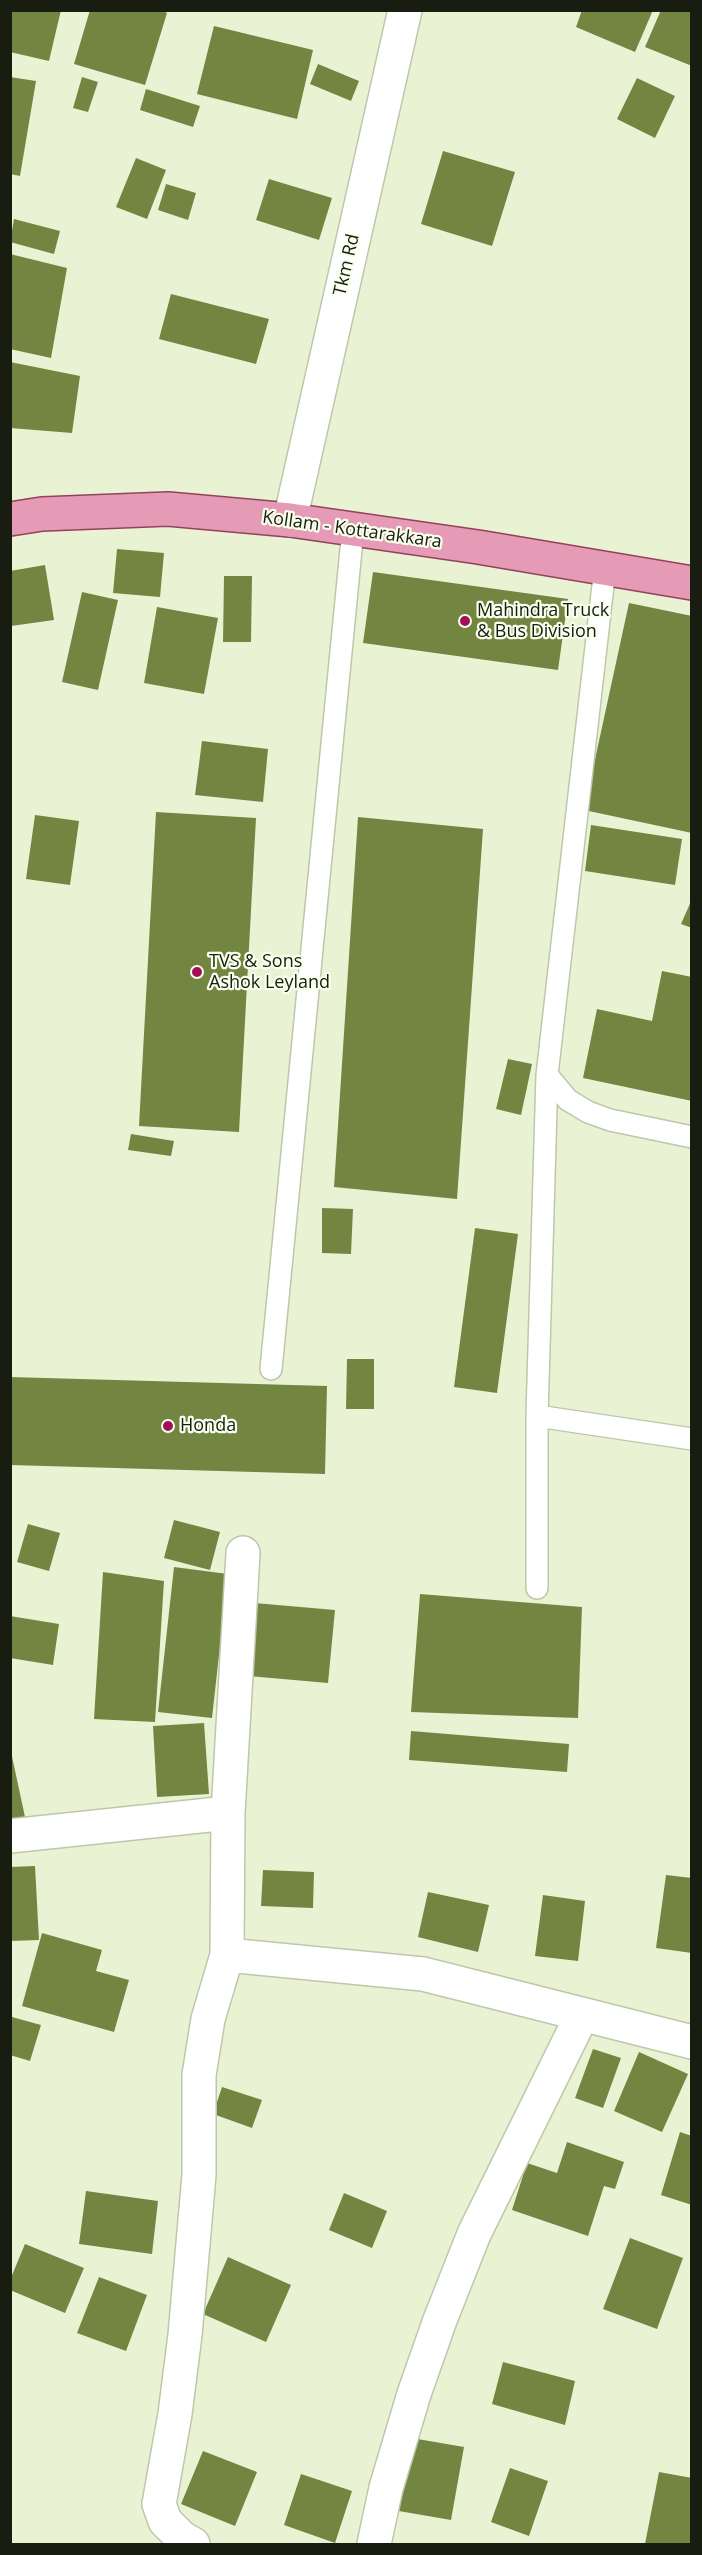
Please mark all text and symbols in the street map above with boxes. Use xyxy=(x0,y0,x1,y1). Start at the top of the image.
street label: Tkm Rd xyxy=(329,232,365,298)
street label: Kollam - Kottarakkara xyxy=(261,507,443,553)
place label: Mahindra Truck & Bus Division xyxy=(477,600,609,642)
marker: Mahindra Truck & Bus Division xyxy=(458,614,472,628)
place label: TVS & Sons Ashok Leyland xyxy=(209,951,330,994)
marker: TVS & Sons Ashok Leyland xyxy=(190,965,204,979)
place label: Honda xyxy=(180,1415,236,1437)
marker: Honda xyxy=(161,1419,175,1433)

